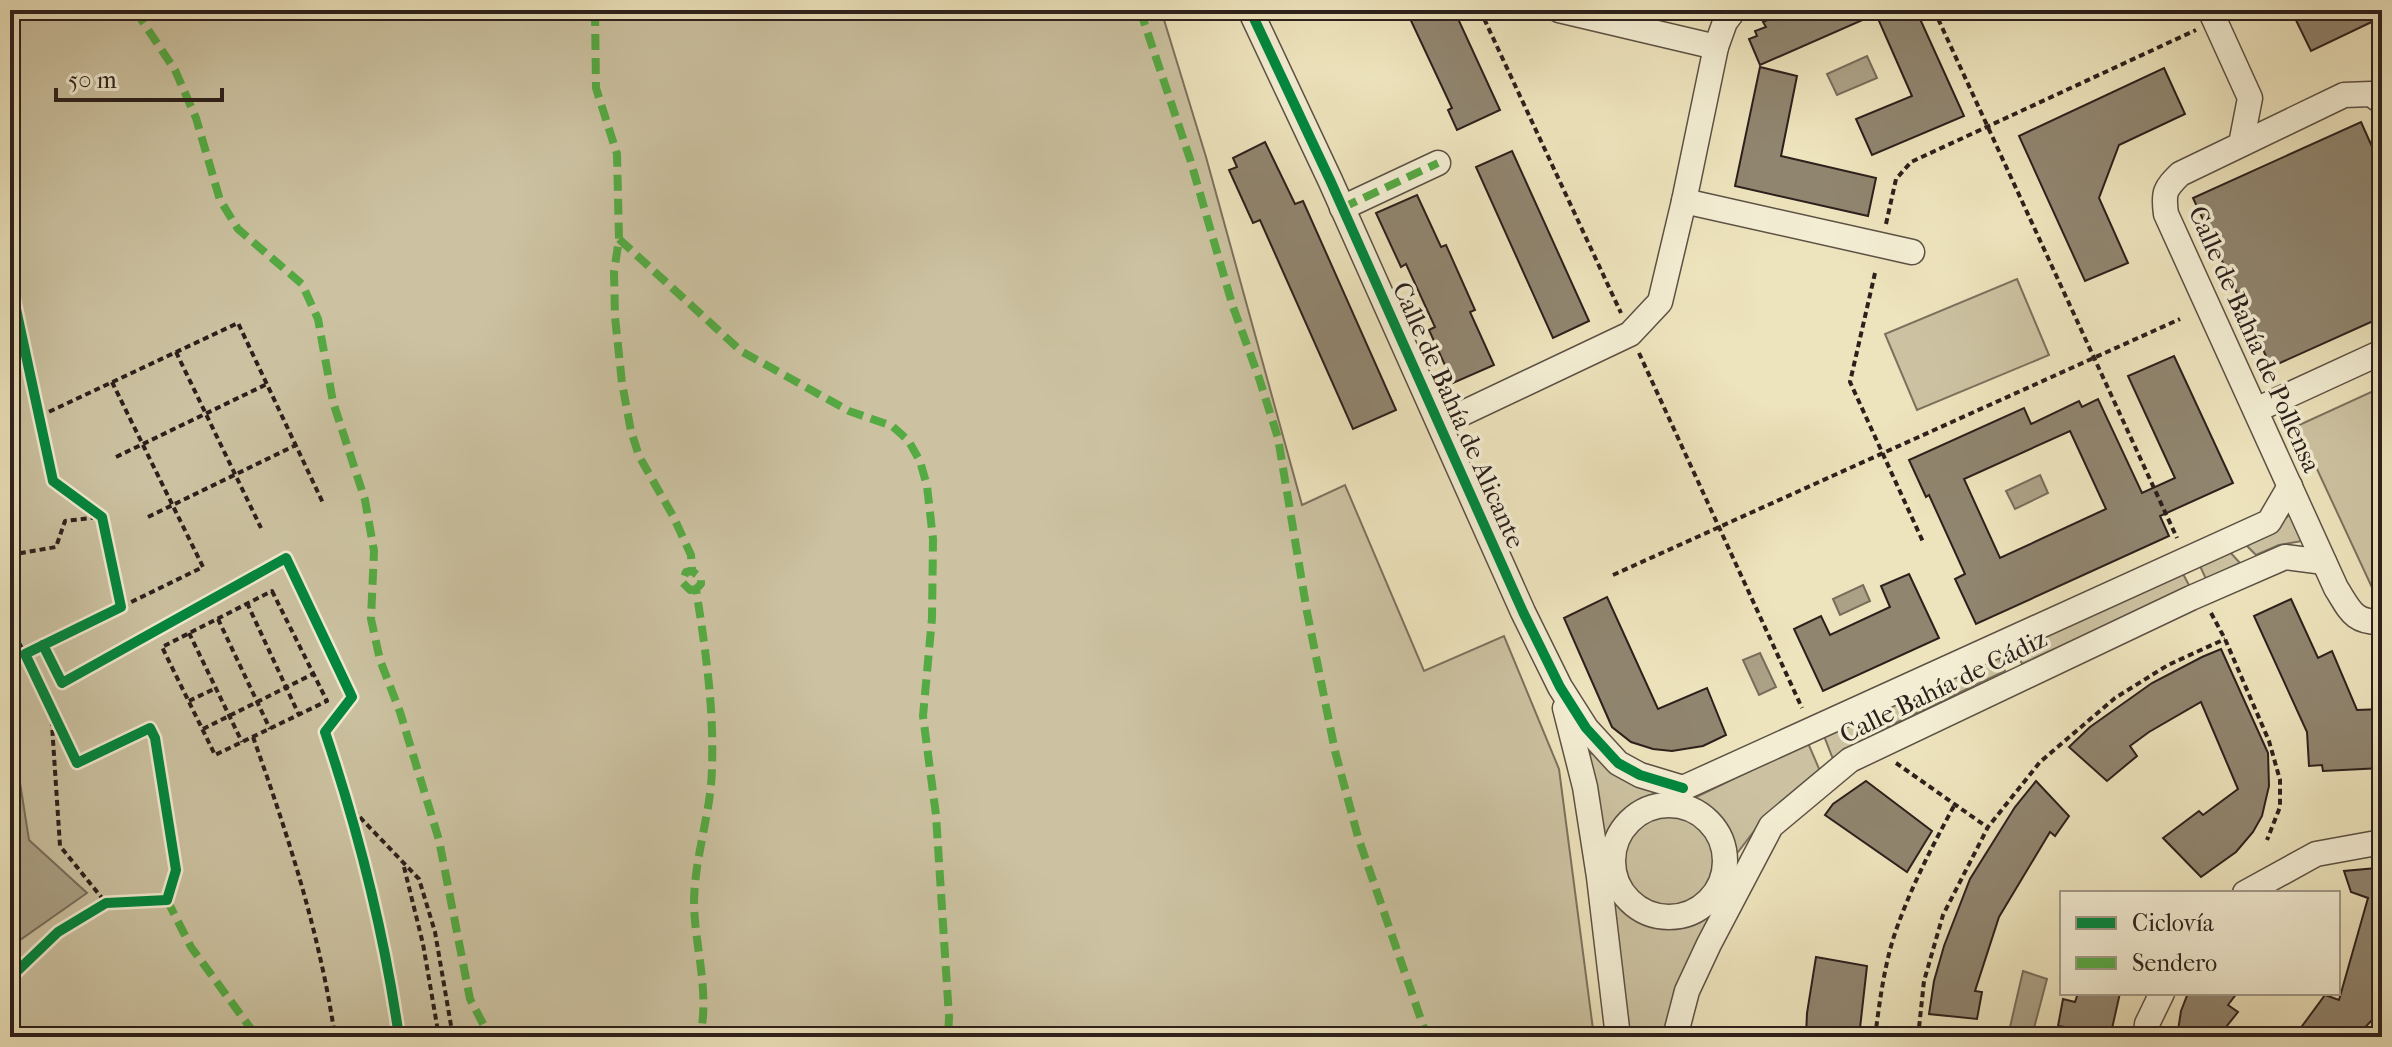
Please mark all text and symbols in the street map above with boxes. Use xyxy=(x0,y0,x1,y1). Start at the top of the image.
scale bar xyxy=(56,52,222,102)
text: 50 m xyxy=(68,66,117,94)
street label: Calle de Bahía de Pollensa xyxy=(2182,201,2328,478)
street label: Calle de Bahía de Alicante xyxy=(1386,277,1531,553)
street label: Calle Bahía de Cádiz xyxy=(1835,623,2052,750)
legend xyxy=(2060,891,2340,995)
text: Ciclovía xyxy=(2132,909,2215,937)
text: Sendero xyxy=(2132,949,2217,977)

